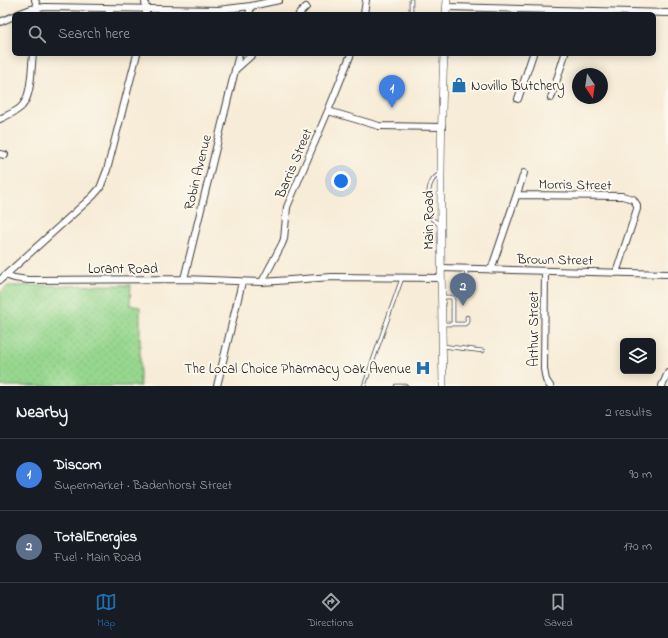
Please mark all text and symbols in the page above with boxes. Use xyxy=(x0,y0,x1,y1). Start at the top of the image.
search box xyxy=(12,12,656,56)
icon: search xyxy=(26,23,48,45)
text: Search here xyxy=(58,23,130,45)
north arrow xyxy=(572,68,608,104)
pin: 1 xyxy=(379,75,405,108)
shop icon: Novillo Butchery xyxy=(450,76,468,94)
place label: Novillo Butchery xyxy=(471,76,565,98)
street label: Barris Street xyxy=(270,125,319,203)
street label: Robin Avenue xyxy=(179,132,218,212)
your location xyxy=(331,171,351,191)
street label: Morris Street xyxy=(538,174,612,197)
street label: Main Road xyxy=(419,190,440,250)
street label: Brown Street xyxy=(516,249,593,272)
street label: Lorant Road xyxy=(88,259,158,280)
pin: 2 xyxy=(450,273,476,306)
street label: Arthur Street xyxy=(524,291,545,367)
map controls xyxy=(620,338,656,374)
button: layers xyxy=(620,338,656,374)
place label: The Local Choice Pharmacy Oak Avenue xyxy=(184,359,412,381)
hospital icon: The Local Choice Pharmacy Oak Avenue xyxy=(414,359,432,377)
text: Nearby xyxy=(16,400,68,425)
text: 2 results xyxy=(605,403,652,422)
text: Discom xyxy=(54,454,101,476)
text: 1 xyxy=(27,465,31,484)
text: 90 m xyxy=(629,465,652,484)
text: Supermarket · Badenhorst Street xyxy=(54,476,232,495)
text: TotalEnergies xyxy=(54,526,137,548)
text: 2 xyxy=(26,537,32,556)
text: 170 m xyxy=(624,537,652,556)
text: Fuel · Main Road xyxy=(54,548,141,567)
tab: Map xyxy=(95,591,117,631)
tab: Directions xyxy=(308,591,354,631)
tab: Saved xyxy=(544,591,573,631)

